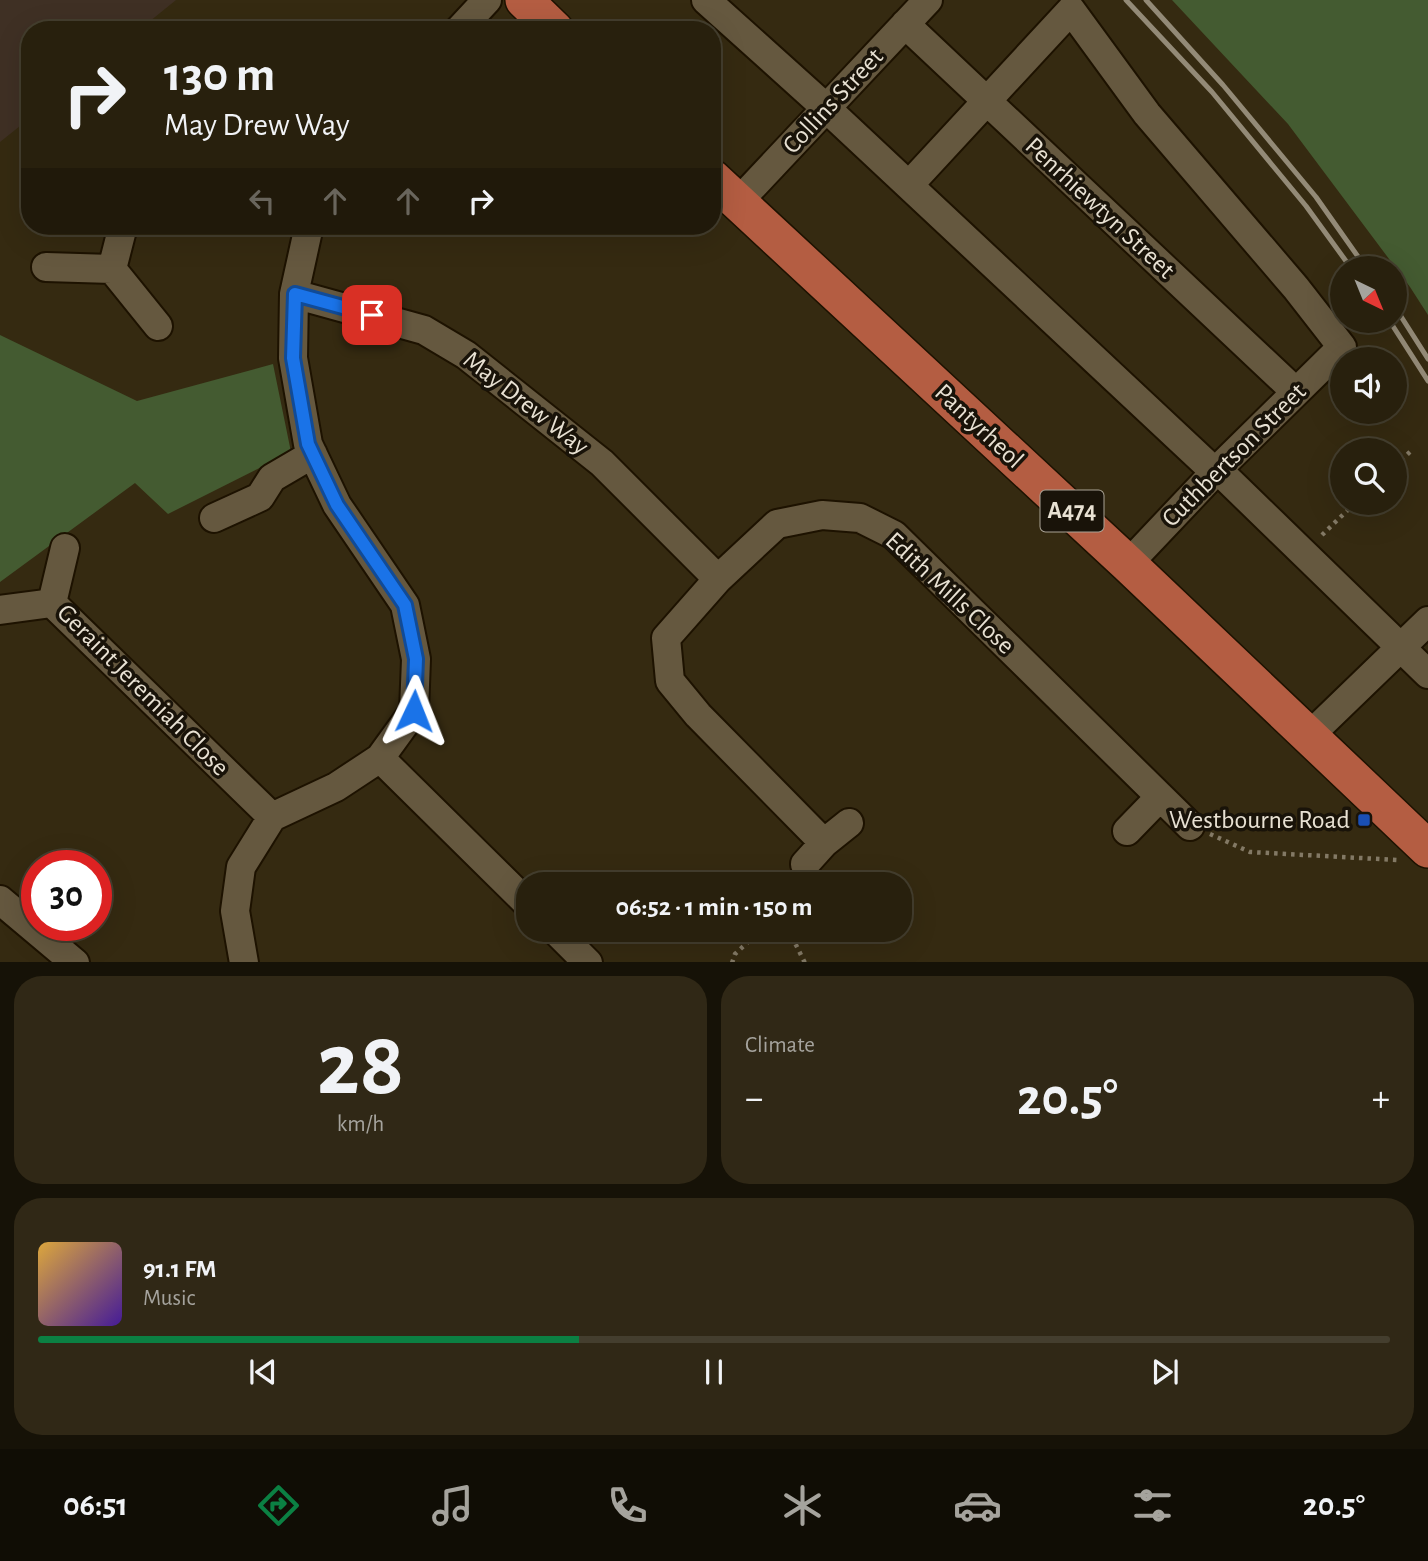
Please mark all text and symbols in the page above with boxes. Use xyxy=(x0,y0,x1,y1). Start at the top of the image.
street label: Collins Street xyxy=(778,43,888,159)
icon: right xyxy=(49,49,140,140)
text: 130 m xyxy=(164,51,275,100)
text: May Drew Way xyxy=(164,109,350,141)
street label: Penrhiewtyn Street xyxy=(1020,132,1180,284)
icon: left xyxy=(243,182,281,220)
icon: ahead xyxy=(316,182,354,220)
icon: ahead xyxy=(389,182,427,220)
icon: right xyxy=(462,182,500,220)
north arrow xyxy=(1330,256,1407,332)
map controls xyxy=(1330,256,1407,515)
pin xyxy=(342,285,402,345)
icon: arrive xyxy=(353,296,391,334)
street label: May Drew Way xyxy=(459,346,593,460)
button: sound xyxy=(1330,347,1407,424)
street label: Cuthbertson Street xyxy=(1157,378,1311,532)
street label: Pantyrheol xyxy=(930,379,1028,473)
button: search xyxy=(1330,438,1407,515)
road number: A474 xyxy=(1040,490,1104,532)
street label: Edith Mills Close xyxy=(881,527,1019,659)
street label: Geraint Jeremiah Close xyxy=(52,599,234,781)
position arrow xyxy=(377,674,451,748)
place label: Westbourne Road xyxy=(1169,807,1350,833)
marker: Westbourne Road xyxy=(1356,812,1372,828)
speed limit sign: 30 xyxy=(21,850,112,941)
text: 06:52 · 1 min · 150 m xyxy=(615,894,813,920)
text: 28 xyxy=(317,1020,404,1111)
text: Climate xyxy=(745,1034,815,1057)
text: 20.5° xyxy=(1017,1072,1118,1124)
text: − xyxy=(745,1080,763,1118)
text: + xyxy=(1372,1080,1390,1118)
text: km/h xyxy=(337,1113,384,1136)
text: 91.1 FM xyxy=(143,1256,216,1282)
text: Music xyxy=(143,1287,195,1310)
icon: previous xyxy=(244,1353,282,1391)
icon: pause xyxy=(695,1353,733,1391)
icon: next xyxy=(1146,1353,1184,1391)
icon: directions xyxy=(254,1481,303,1530)
icon: music xyxy=(428,1481,477,1530)
icon: phone xyxy=(603,1481,652,1530)
icon: climate xyxy=(778,1481,827,1530)
icon: car xyxy=(953,1481,1002,1530)
icon: filters xyxy=(1128,1481,1177,1530)
text: 06:51 xyxy=(63,1489,128,1521)
text: 20.5° xyxy=(1303,1489,1365,1521)

